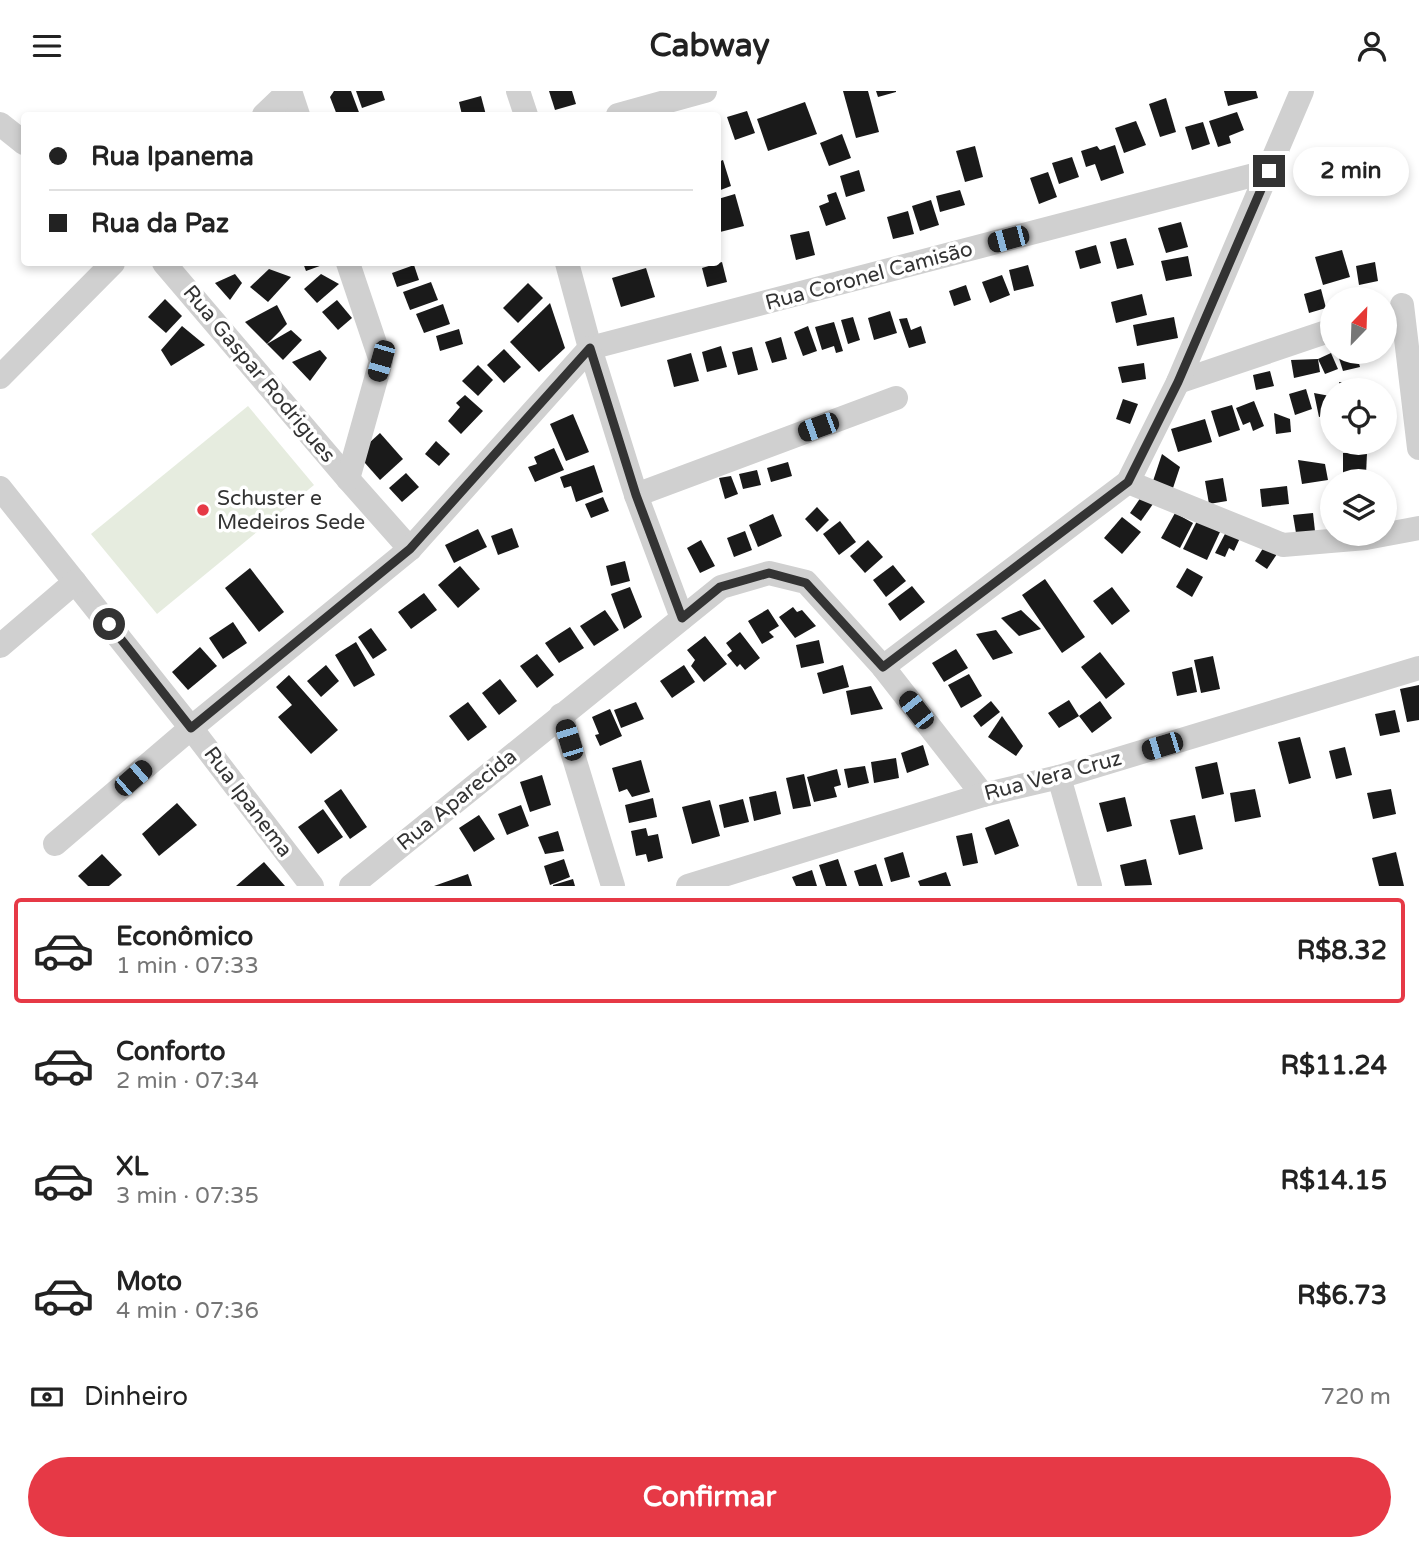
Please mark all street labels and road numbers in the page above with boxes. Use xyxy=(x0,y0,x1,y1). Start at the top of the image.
street label: Rua Coronel Camisão xyxy=(763,236,975,316)
street label: Rua Gaspar Rodrigues xyxy=(178,280,340,468)
street label: Rua Ipanema xyxy=(198,742,298,862)
street label: Rua Aparecida xyxy=(392,744,522,856)
street label: Rua Vera Cruz xyxy=(981,746,1125,806)

